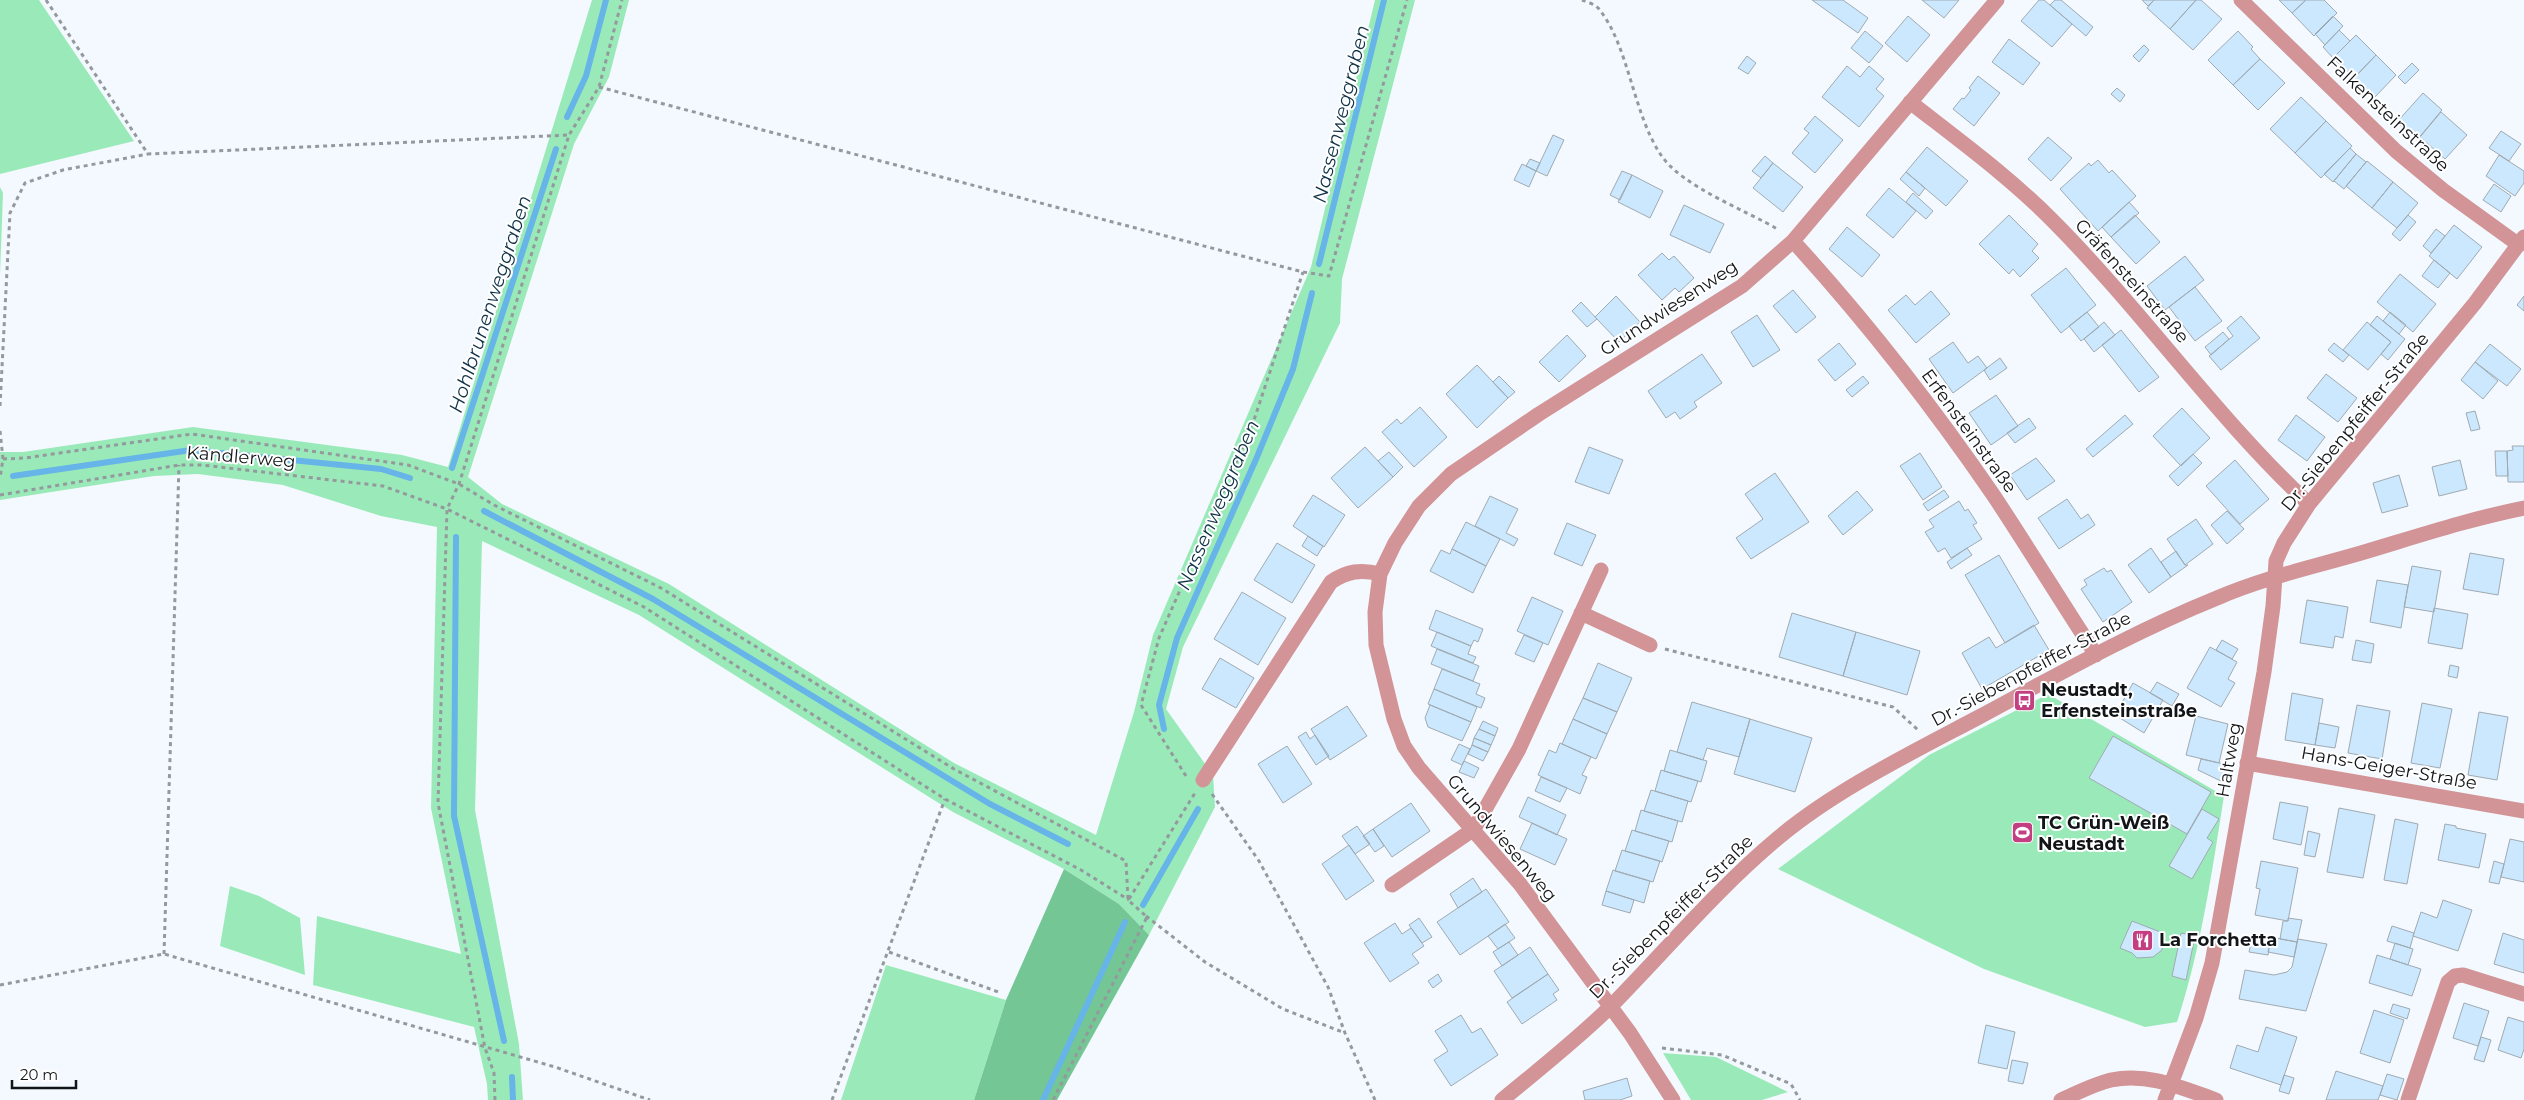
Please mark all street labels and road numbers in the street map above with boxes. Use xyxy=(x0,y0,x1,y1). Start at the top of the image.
street label: Falkensteinstraße xyxy=(2322,52,2454,177)
street label: Gräfensteinstraße xyxy=(2070,214,2194,348)
street label: Grundwiesenweg xyxy=(1596,255,1742,361)
street label: Dr.-Siebenpfeiffer-Straße xyxy=(2276,328,2434,516)
street label: Erfensteinstraße xyxy=(1917,365,2021,497)
street label: Kändlerweg xyxy=(185,441,297,473)
street label: Dr.-Siebenpfeiffer-Straße xyxy=(1927,607,2135,731)
street label: Haltweg xyxy=(2212,721,2246,799)
street label: Hans-Geiger-Straße xyxy=(2299,742,2479,794)
street label: Grundwiesenweg xyxy=(1442,770,1562,906)
street label: Dr.-Siebenpfeiffer-Straße xyxy=(1584,830,1758,1004)

